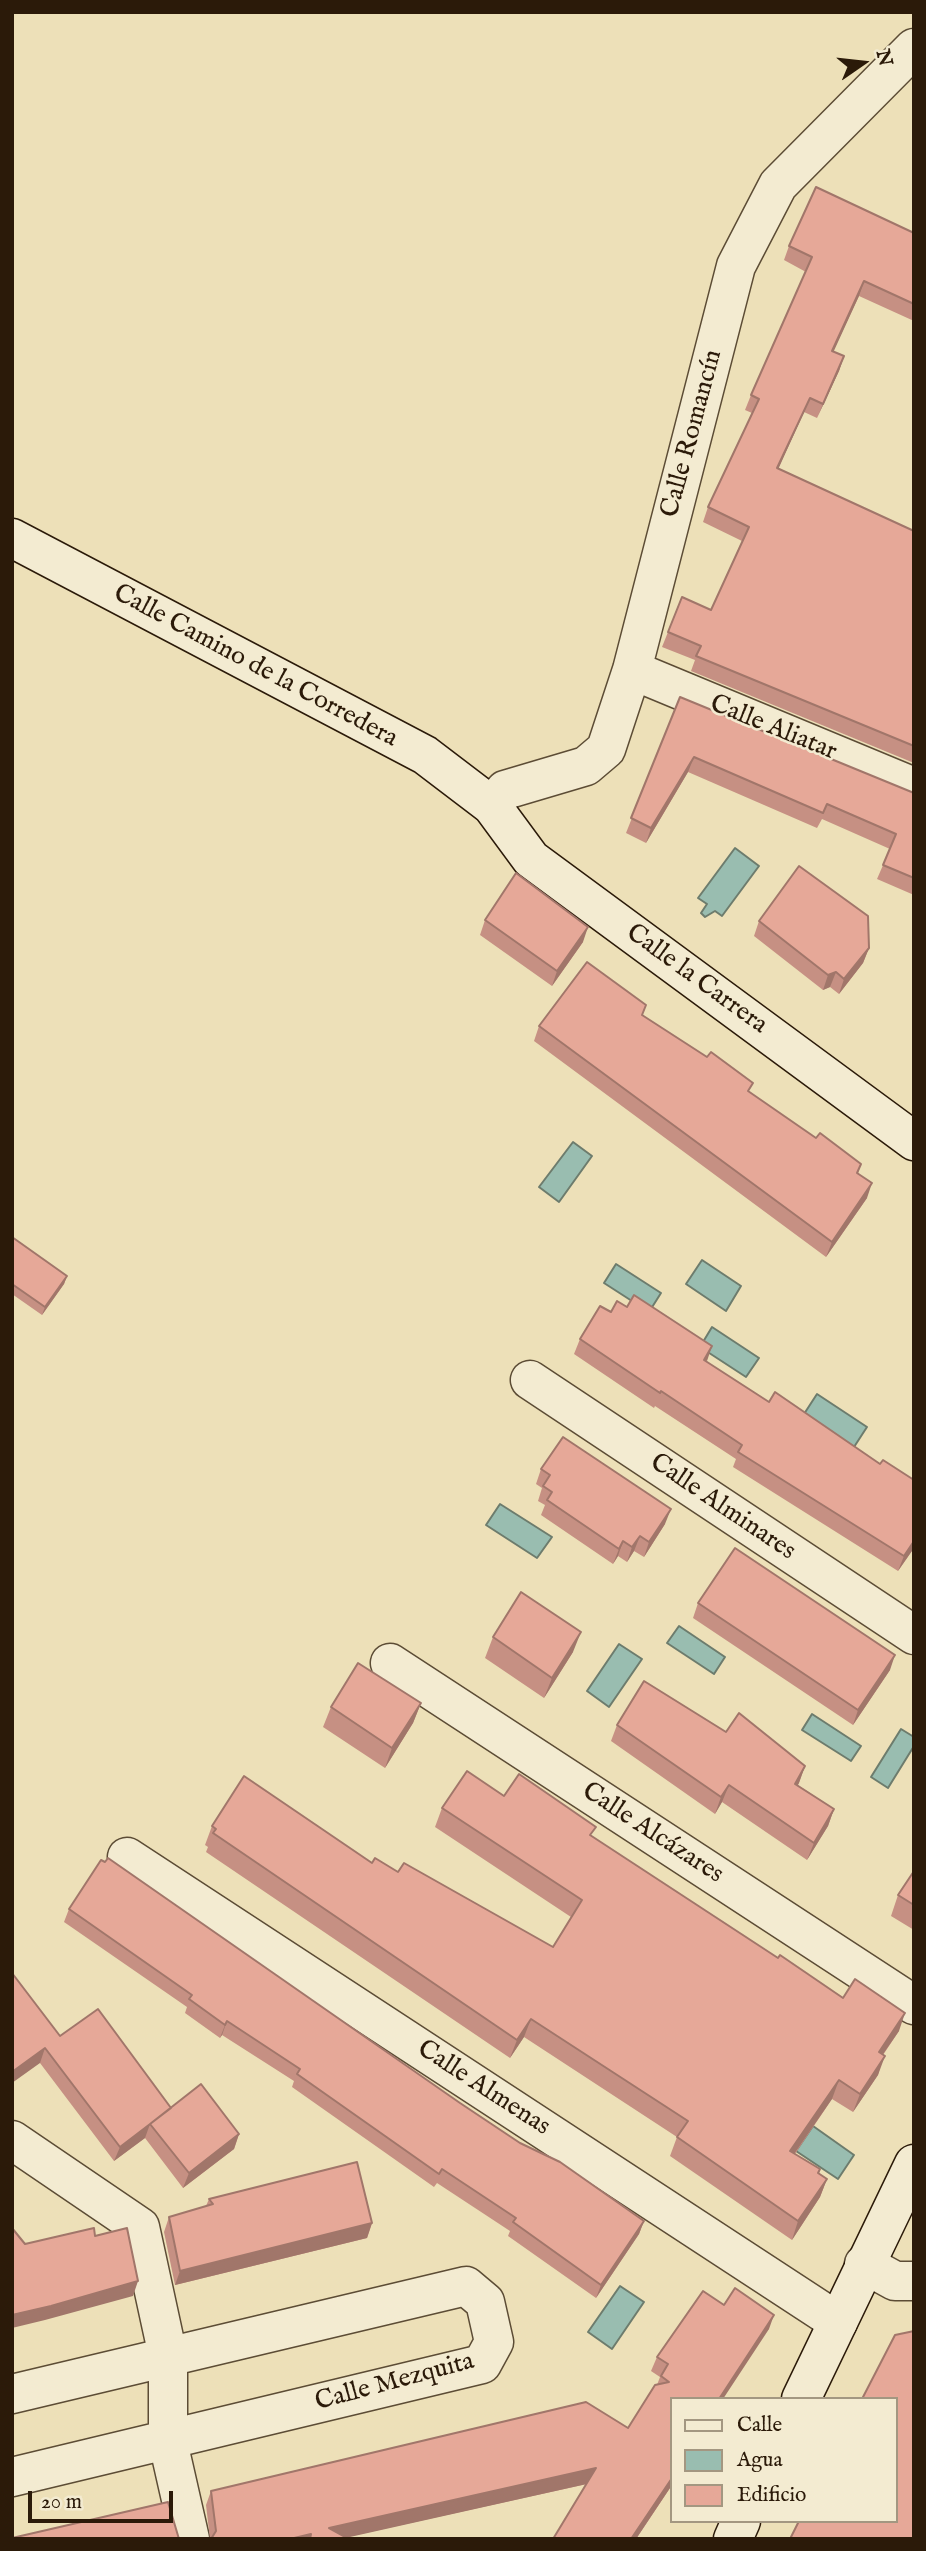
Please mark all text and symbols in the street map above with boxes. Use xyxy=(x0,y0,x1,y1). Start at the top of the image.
north arrow xyxy=(828,28,898,98)
text: N xyxy=(870,47,897,69)
street label: Calle Romancín xyxy=(656,347,730,521)
street label: Calle Camino de la Corredera xyxy=(107,579,403,755)
street label: Calle Aliatar xyxy=(705,689,841,769)
street label: Calle la Carrera xyxy=(619,918,773,1042)
street label: Calle Alminares xyxy=(643,1448,801,1568)
street label: Calle Alcázares xyxy=(575,1777,729,1891)
street label: Calle Almenas xyxy=(411,2034,555,2144)
street label: Calle Mezquita xyxy=(312,2347,478,2419)
legend xyxy=(670,2397,898,2523)
text: Calle xyxy=(737,2412,782,2439)
text: Agua xyxy=(737,2447,783,2474)
scale bar xyxy=(32,2478,177,2522)
text: Edificio xyxy=(737,2482,806,2509)
text: 20 m xyxy=(41,2489,82,2516)

